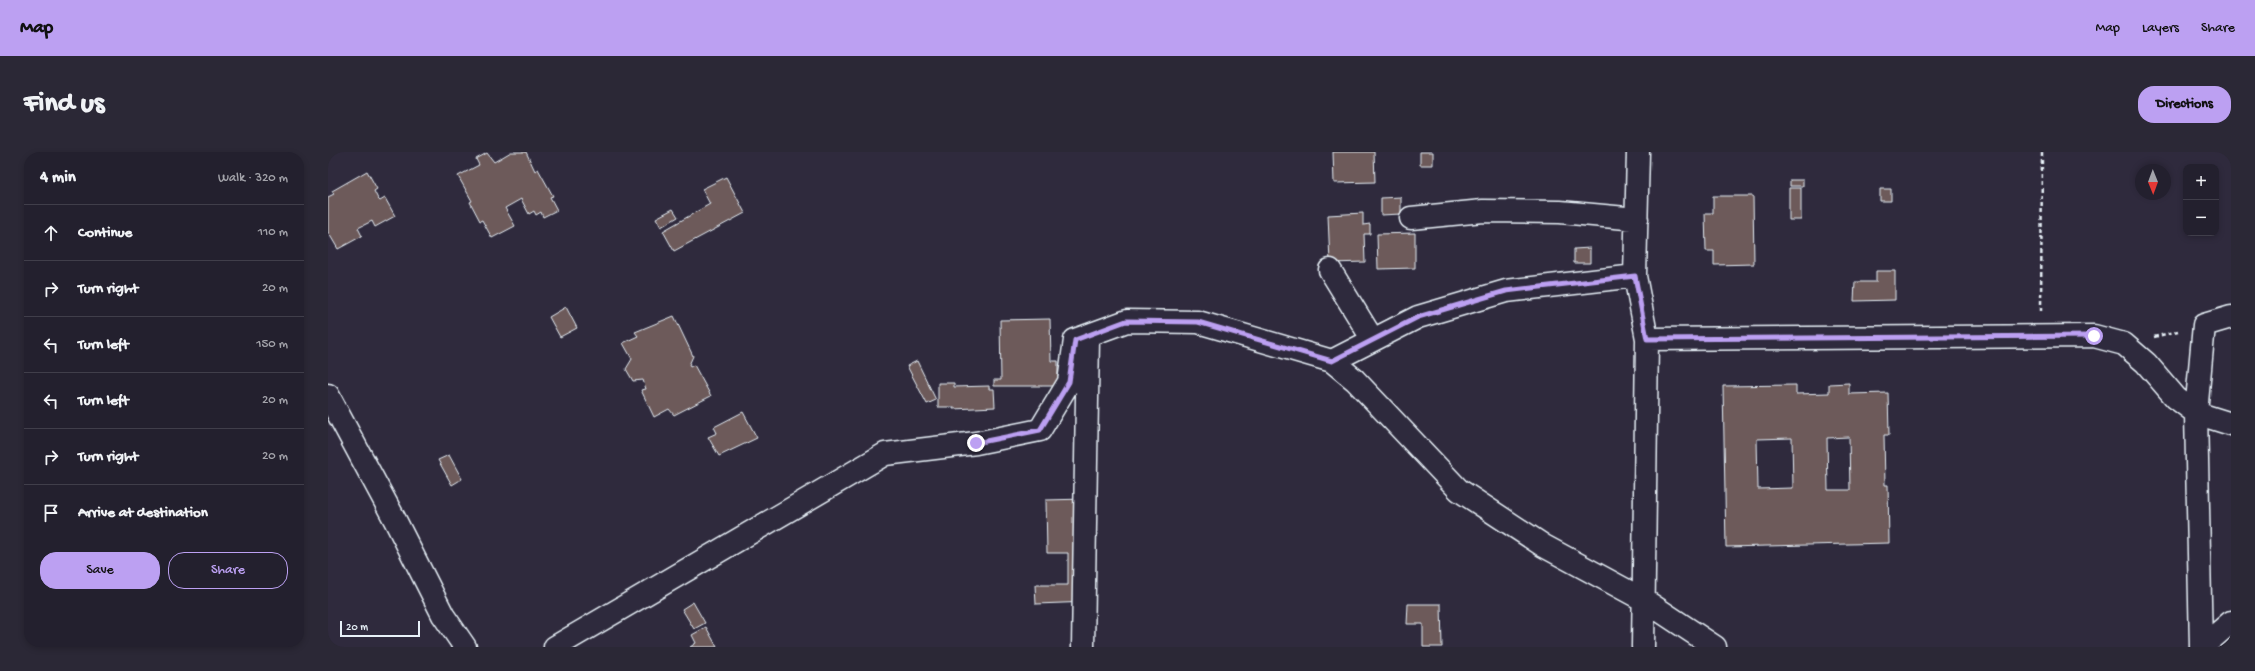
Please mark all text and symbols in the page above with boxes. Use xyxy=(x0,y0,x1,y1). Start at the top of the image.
text: Map xyxy=(20,17,53,40)
text: Map xyxy=(2096,20,2120,37)
text: Layers xyxy=(2142,20,2179,37)
text: Share xyxy=(2201,20,2235,37)
button: Directions xyxy=(2138,86,2231,123)
text: Find us xyxy=(24,88,104,121)
north arrow xyxy=(2135,164,2171,200)
map controls xyxy=(2183,164,2219,236)
button: + xyxy=(2183,164,2219,200)
text: 4 min xyxy=(40,168,76,188)
text: Walk · 320 m xyxy=(218,171,288,186)
button: − xyxy=(2183,200,2219,236)
icon: ahead xyxy=(40,222,62,244)
text: Continue xyxy=(78,224,132,242)
text: 110 m xyxy=(258,225,288,240)
icon: right xyxy=(40,278,62,300)
text: Turn right xyxy=(78,280,138,298)
text: 20 m xyxy=(262,281,288,296)
route start xyxy=(2085,327,2103,345)
icon: left xyxy=(40,334,62,356)
text: Turn left xyxy=(78,336,129,354)
text: 150 m xyxy=(256,337,288,352)
icon: left xyxy=(40,390,62,412)
text: Turn left xyxy=(78,392,129,410)
text: 20 m xyxy=(262,393,288,408)
route end xyxy=(967,434,985,452)
icon: right xyxy=(40,446,62,468)
text: Turn right xyxy=(78,448,138,466)
text: 20 m xyxy=(262,449,288,464)
icon: arrive xyxy=(40,502,62,524)
text: Arrive at destination xyxy=(78,504,208,522)
button: Save xyxy=(40,552,160,589)
button: Share xyxy=(168,552,288,589)
scale bar xyxy=(340,619,420,638)
text: 20 m xyxy=(346,622,368,634)

